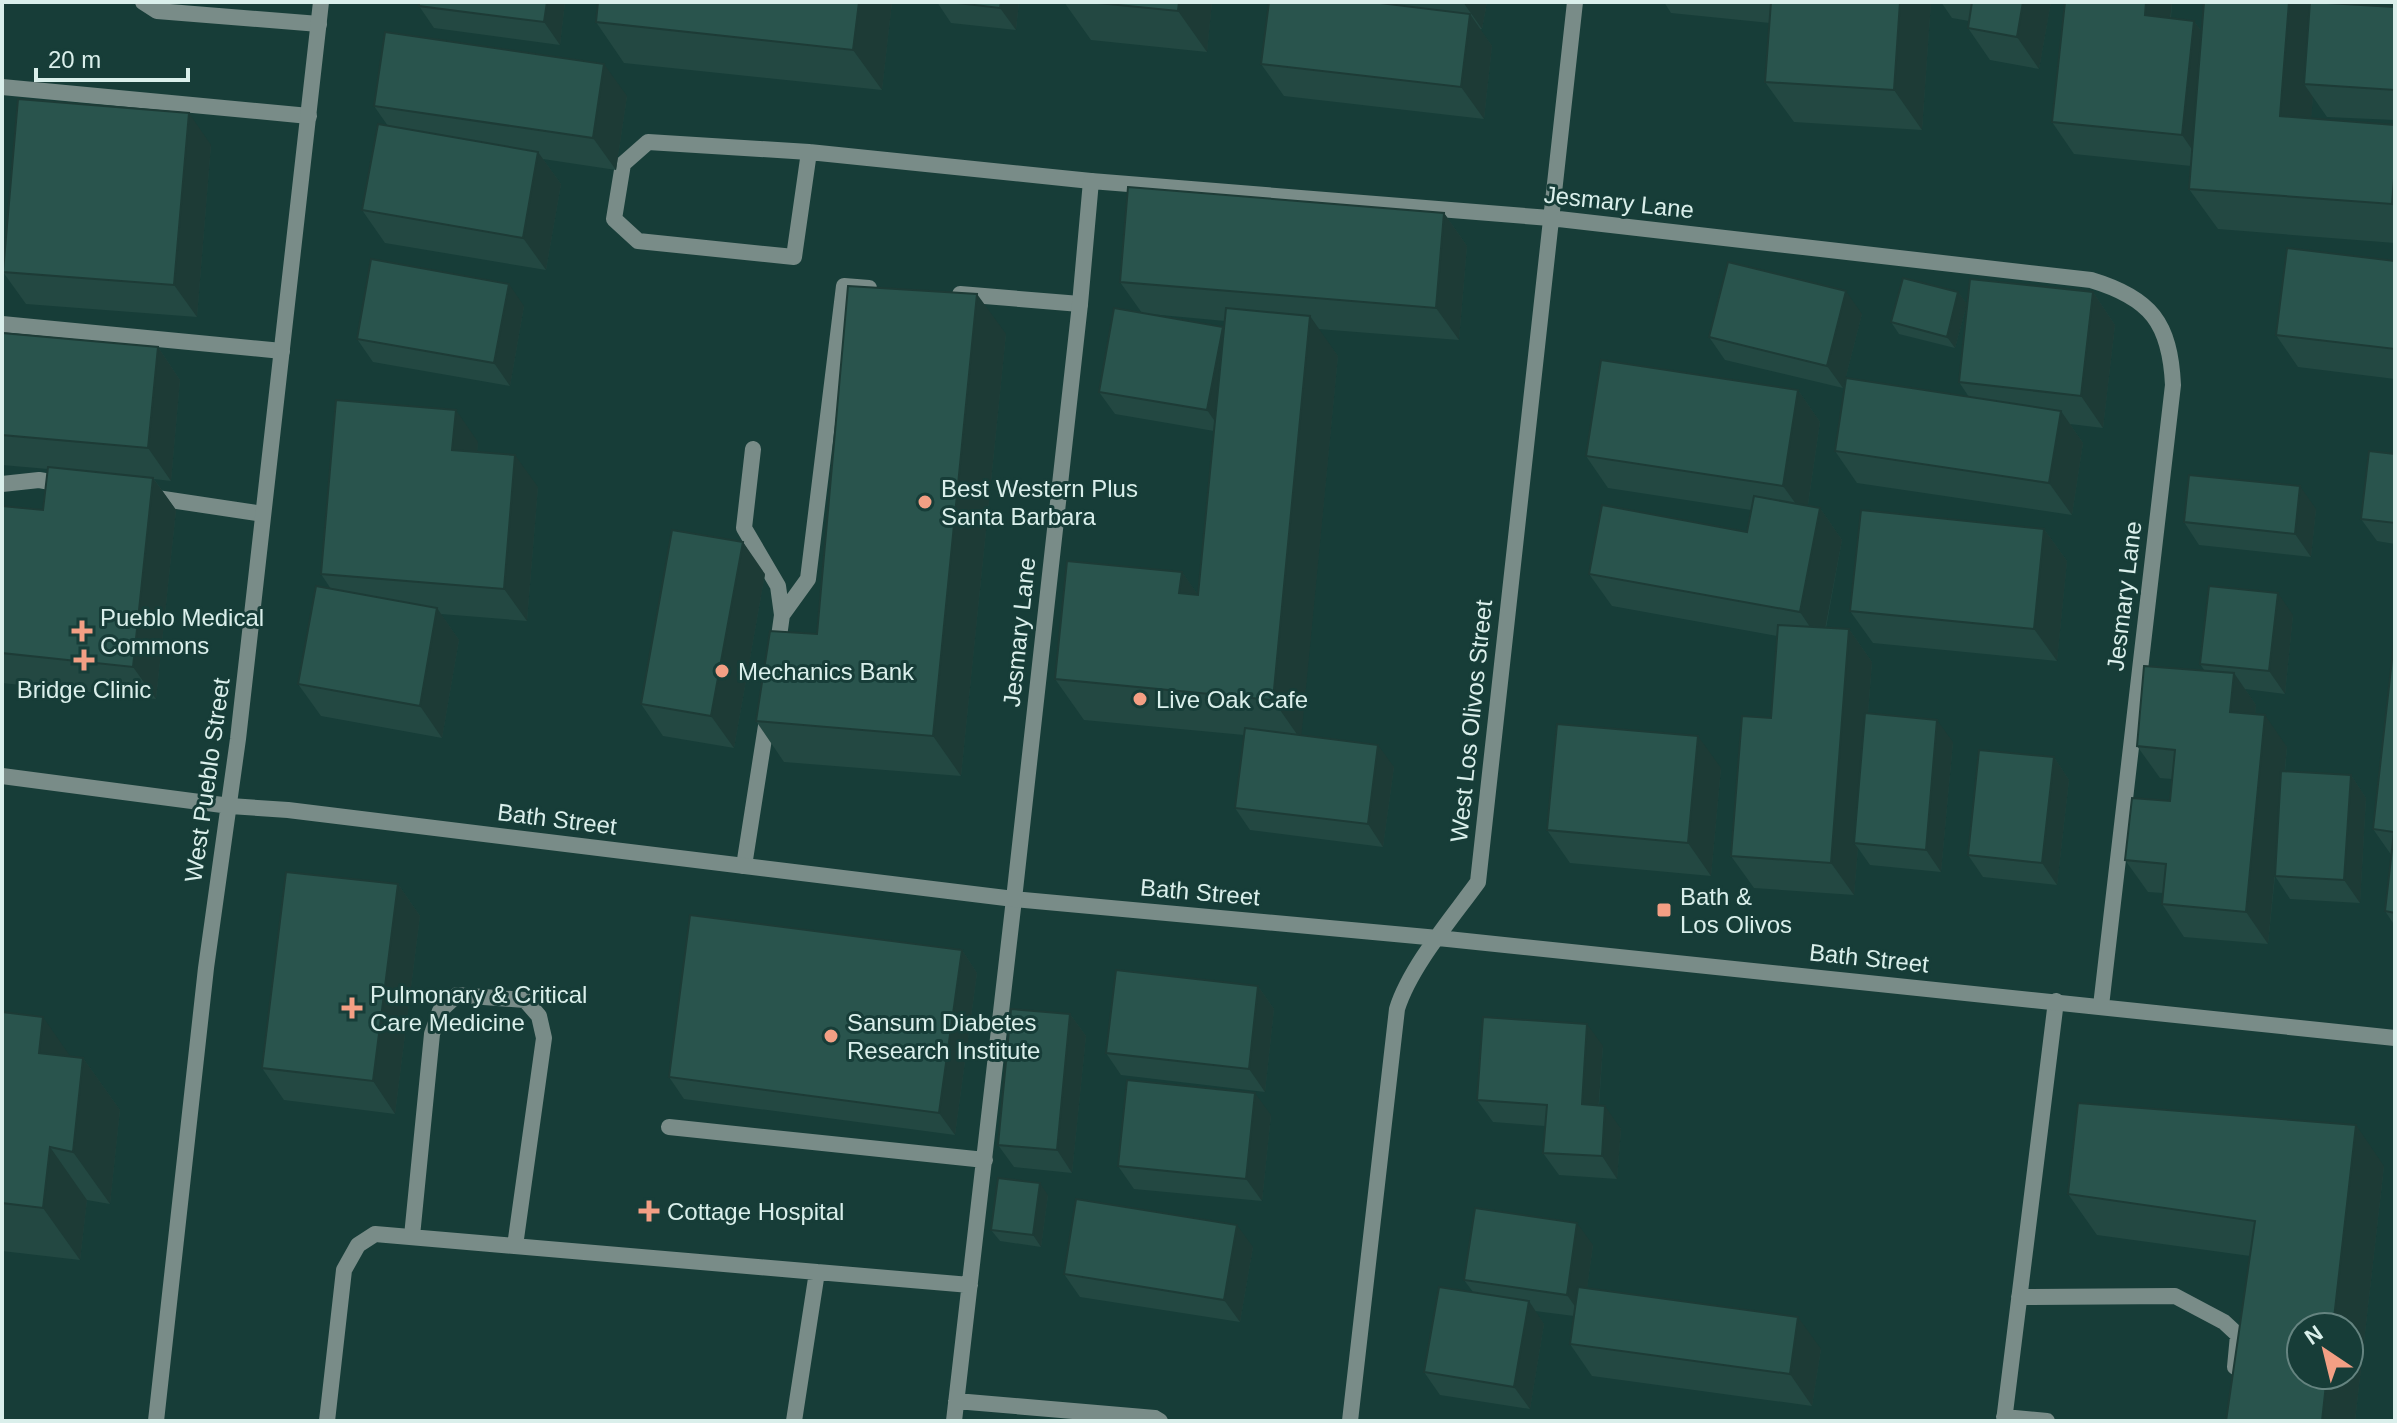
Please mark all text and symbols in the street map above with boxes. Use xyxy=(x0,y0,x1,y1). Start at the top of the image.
scale bar xyxy=(36,32,188,82)
text: 20 m xyxy=(48,46,101,73)
street label: Jesmary Lane xyxy=(1543,181,1695,223)
place label: Best Western Plus Santa Barbara xyxy=(941,475,1138,530)
marker: Best Western Plus Santa Barbara xyxy=(916,493,934,511)
street label: Jesmary Lane xyxy=(2101,520,2147,672)
street label: Jesmary Lane xyxy=(998,556,1040,708)
street label: West Los Olivos Street xyxy=(1445,598,1497,844)
place label: Pueblo Medical Commons xyxy=(100,604,264,659)
marker: Pueblo Medical Commons xyxy=(71,620,93,642)
marker: Bridge Clinic xyxy=(73,649,95,671)
place label: Mechanics Bank xyxy=(738,658,915,685)
marker: Mechanics Bank xyxy=(713,662,731,680)
place label: Bridge Clinic xyxy=(17,676,151,703)
street label: West Pueblo Street xyxy=(179,676,235,884)
place label: Live Oak Cafe xyxy=(1156,686,1308,713)
marker: Live Oak Cafe xyxy=(1131,690,1149,708)
street label: Bath Street xyxy=(496,798,619,840)
street label: Bath Street xyxy=(1139,873,1261,911)
place label: Bath & Los Olivos xyxy=(1680,883,1792,938)
marker: Bath & Los Olivos xyxy=(1655,901,1673,919)
street label: Bath Street xyxy=(1808,938,1930,978)
place label: Pulmonary & Critical Care Medicine xyxy=(370,981,587,1036)
marker: Pulmonary & Critical Care Medicine xyxy=(341,997,363,1019)
place label: Sansum Diabetes Research Institute xyxy=(847,1009,1040,1064)
marker: Sansum Diabetes Research Institute xyxy=(822,1027,840,1045)
place label: Cottage Hospital xyxy=(667,1198,844,1225)
marker: Cottage Hospital xyxy=(638,1200,660,1222)
north arrow xyxy=(2285,1311,2365,1391)
text: N xyxy=(2300,1320,2327,1350)

